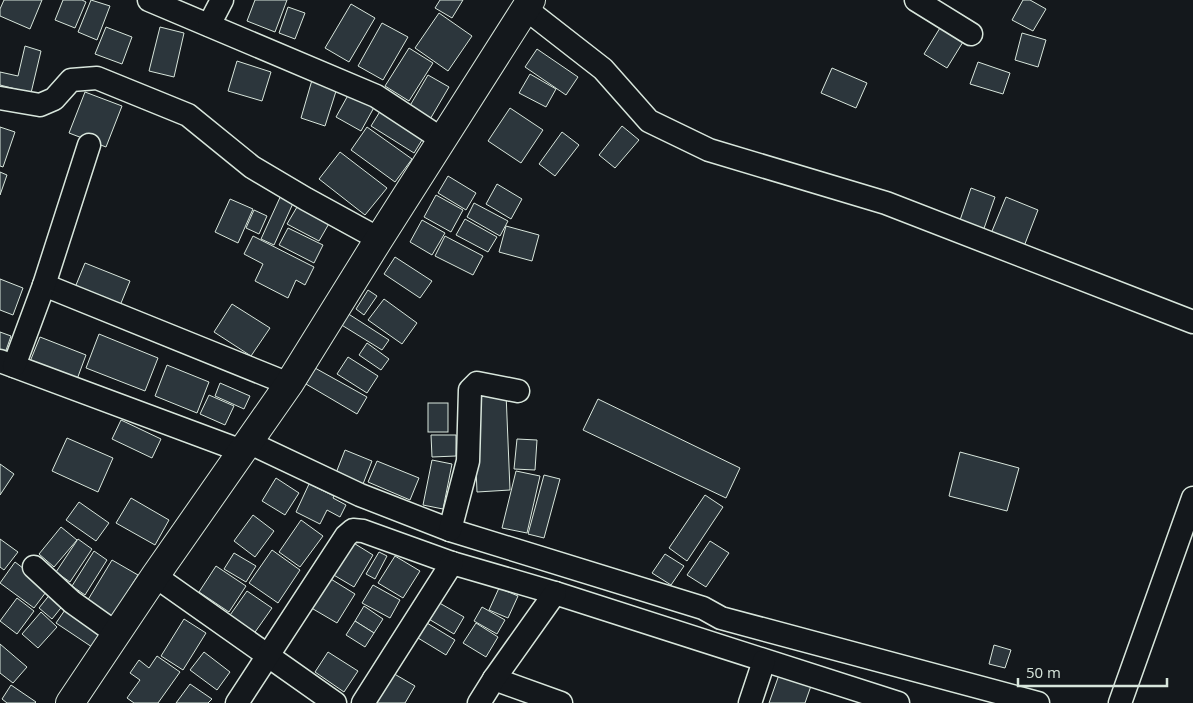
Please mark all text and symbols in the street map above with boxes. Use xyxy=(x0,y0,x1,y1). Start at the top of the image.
scale bar xyxy=(1018,656,1167,688)
text: 50 m xyxy=(1026,662,1061,682)

